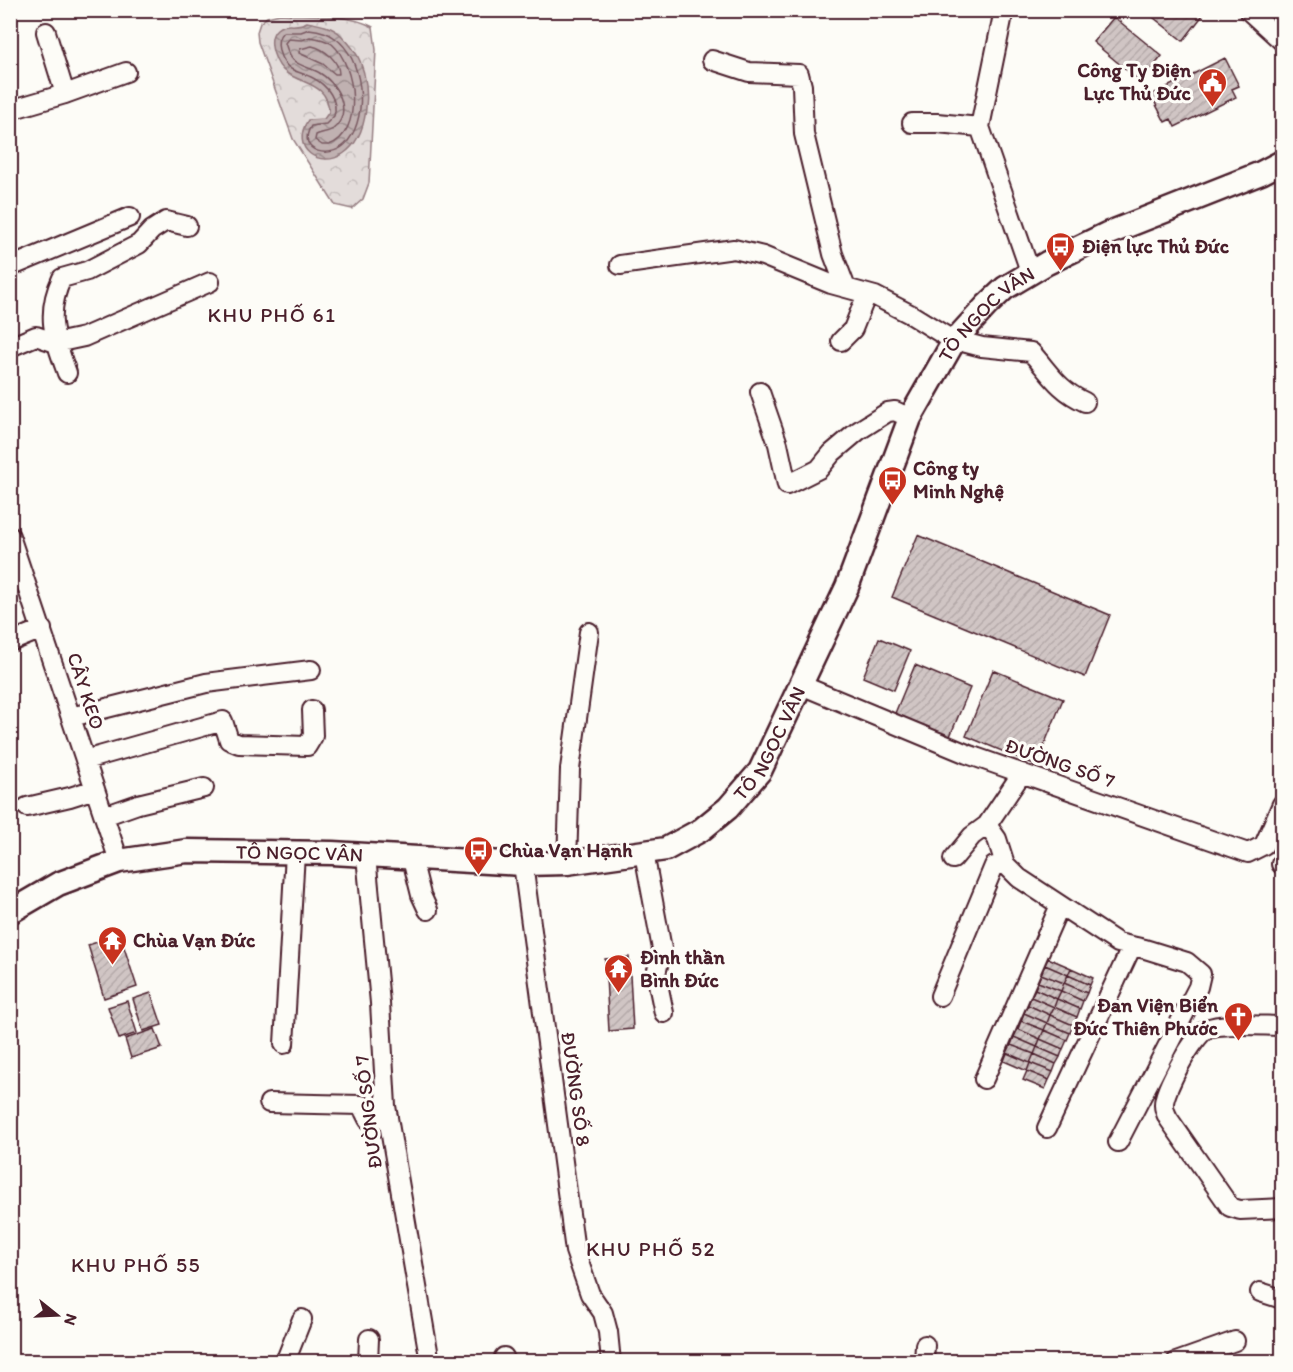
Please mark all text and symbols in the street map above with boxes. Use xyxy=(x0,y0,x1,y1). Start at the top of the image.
place label: Công Ty Điện Lực Thủ Đức xyxy=(1077,58,1192,105)
public building icon: Công Ty Điện Lực Thủ Đức xyxy=(1196,66,1228,108)
bus stop icon: Điện lực Thủ Đức xyxy=(1045,230,1077,272)
place label: Điện lực Thủ Đức xyxy=(1082,234,1230,258)
street label: TÔ NGỌC VÂN xyxy=(933,261,1039,366)
district label: KHU PHỐ 61 xyxy=(208,302,336,327)
place label: Công ty Minh Nghệ xyxy=(913,456,1004,504)
bus stop icon: Công ty Minh Nghệ xyxy=(876,464,908,506)
street label: CÂY KEO xyxy=(62,649,110,733)
street label: TÔ NGỌC VÂN xyxy=(728,682,810,805)
street label: ĐƯỜNG SỐ 7 xyxy=(1002,733,1118,793)
bus stop icon: Chùa Vạn Hạnh xyxy=(462,834,494,876)
place label: Chùa Vạn Hạnh xyxy=(499,838,633,862)
street label: TÔ NGỌC VÂN xyxy=(236,840,364,867)
temple icon: Chùa Vạn Đức xyxy=(96,924,128,966)
place label: Chùa Vạn Đức xyxy=(133,928,256,952)
place label: Đình thần Bình Đức xyxy=(640,945,725,992)
temple icon: Đình thần Bình Đức xyxy=(603,952,635,994)
place label: Đan Viện Biển Đức Thiên Phước xyxy=(1073,993,1219,1040)
church icon: Đan Viện Biển Đức Thiên Phước xyxy=(1223,1000,1255,1042)
street label: ĐƯỜNG SỐ 8 xyxy=(556,1030,596,1148)
street label: ĐƯỜNG SỐ 7 xyxy=(349,1054,387,1170)
district label: KHU PHỐ 52 xyxy=(586,1236,716,1261)
district label: KHU PHỐ 55 xyxy=(71,1252,201,1277)
north arrow xyxy=(27,1285,87,1345)
text: N xyxy=(60,1311,81,1328)

